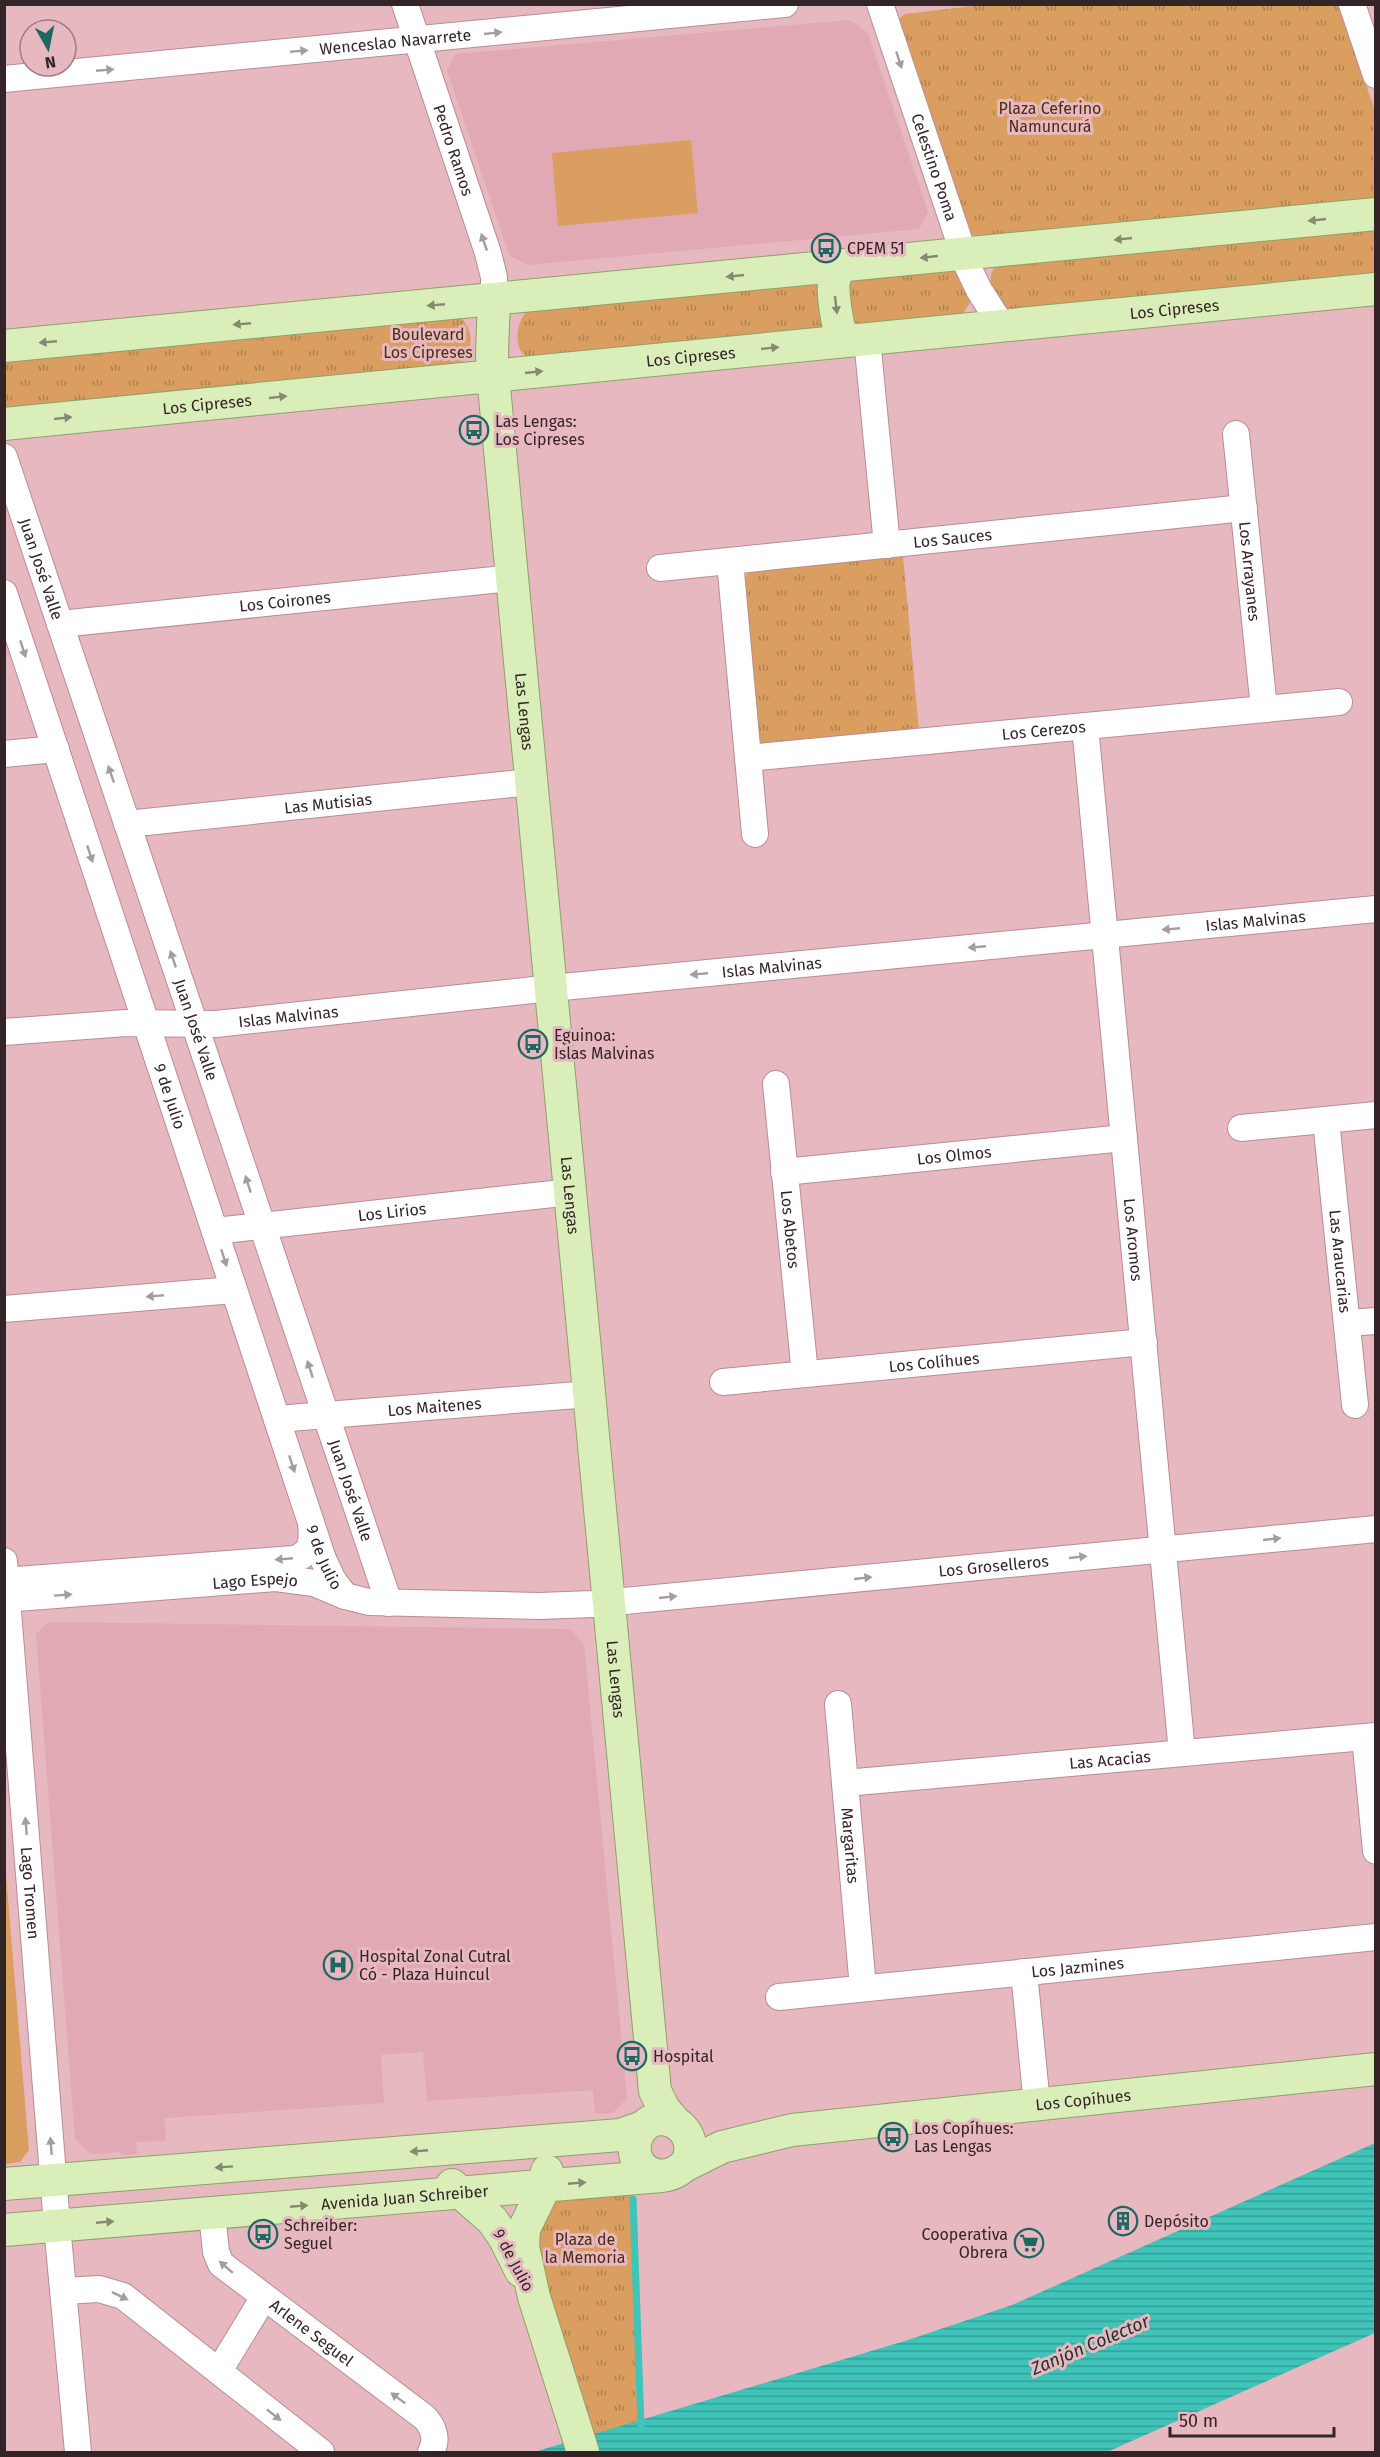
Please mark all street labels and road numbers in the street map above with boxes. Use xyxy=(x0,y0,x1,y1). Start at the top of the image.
street label: Wenceslao Navarrete xyxy=(319,25,472,59)
street label: Pedro Ramos xyxy=(429,102,477,198)
street label: Celestino Poma xyxy=(907,111,961,223)
street label: Los Cipreses xyxy=(1129,295,1220,323)
street label: Los Cipreses xyxy=(645,343,736,371)
street label: Los Cipreses xyxy=(161,391,253,418)
street label: Juan José Valle xyxy=(15,516,67,622)
street label: Los Arrayanes xyxy=(1235,521,1264,622)
street label: Los Sauces xyxy=(912,525,993,552)
street label: Los Coirones xyxy=(238,588,332,616)
street label: Las Lengas xyxy=(511,672,537,751)
street label: Los Cerezos xyxy=(1001,717,1086,744)
street label: Las Mutisias xyxy=(283,790,373,818)
street label: Islas Malvinas xyxy=(1205,907,1306,935)
street label: Islas Malvinas xyxy=(721,953,823,982)
street label: Juan José Valle xyxy=(170,976,222,1083)
street label: Islas Malvinas xyxy=(237,1002,339,1032)
street label: 9 de Julio xyxy=(150,1061,189,1132)
street label: Los Olmos xyxy=(916,1142,992,1169)
street label: Las Lengas xyxy=(557,1156,583,1235)
street label: Los Abetos xyxy=(777,1189,803,1269)
street label: Los Aromos xyxy=(1120,1197,1146,1282)
street label: Los Lirios xyxy=(357,1199,427,1225)
street label: Las Araucarias xyxy=(1325,1209,1355,1314)
street label: Los Colíhues xyxy=(888,1349,980,1376)
street label: Los Maitenes xyxy=(387,1394,482,1420)
street label: Juan José Valle xyxy=(325,1437,377,1544)
street label: 9 de Julio xyxy=(302,1523,346,1594)
street label: Los Groselleros xyxy=(938,1551,1050,1581)
street label: Lago Espejo xyxy=(212,1569,299,1593)
street label: Las Lengas xyxy=(602,1640,629,1719)
street label: Las Acacias xyxy=(1068,1747,1152,1773)
street label: Margaritas xyxy=(837,1807,863,1884)
street label: Lago Tromen xyxy=(17,1846,43,1940)
street label: Los Jazmines xyxy=(1030,1953,1125,1982)
street label: Los Copíhues xyxy=(1035,2086,1132,2115)
street label: Avenida Juan Schreiber xyxy=(320,2181,490,2214)
street label: 9 de Julio xyxy=(489,2226,538,2295)
street label: Arlene Seguel xyxy=(266,2295,357,2371)

